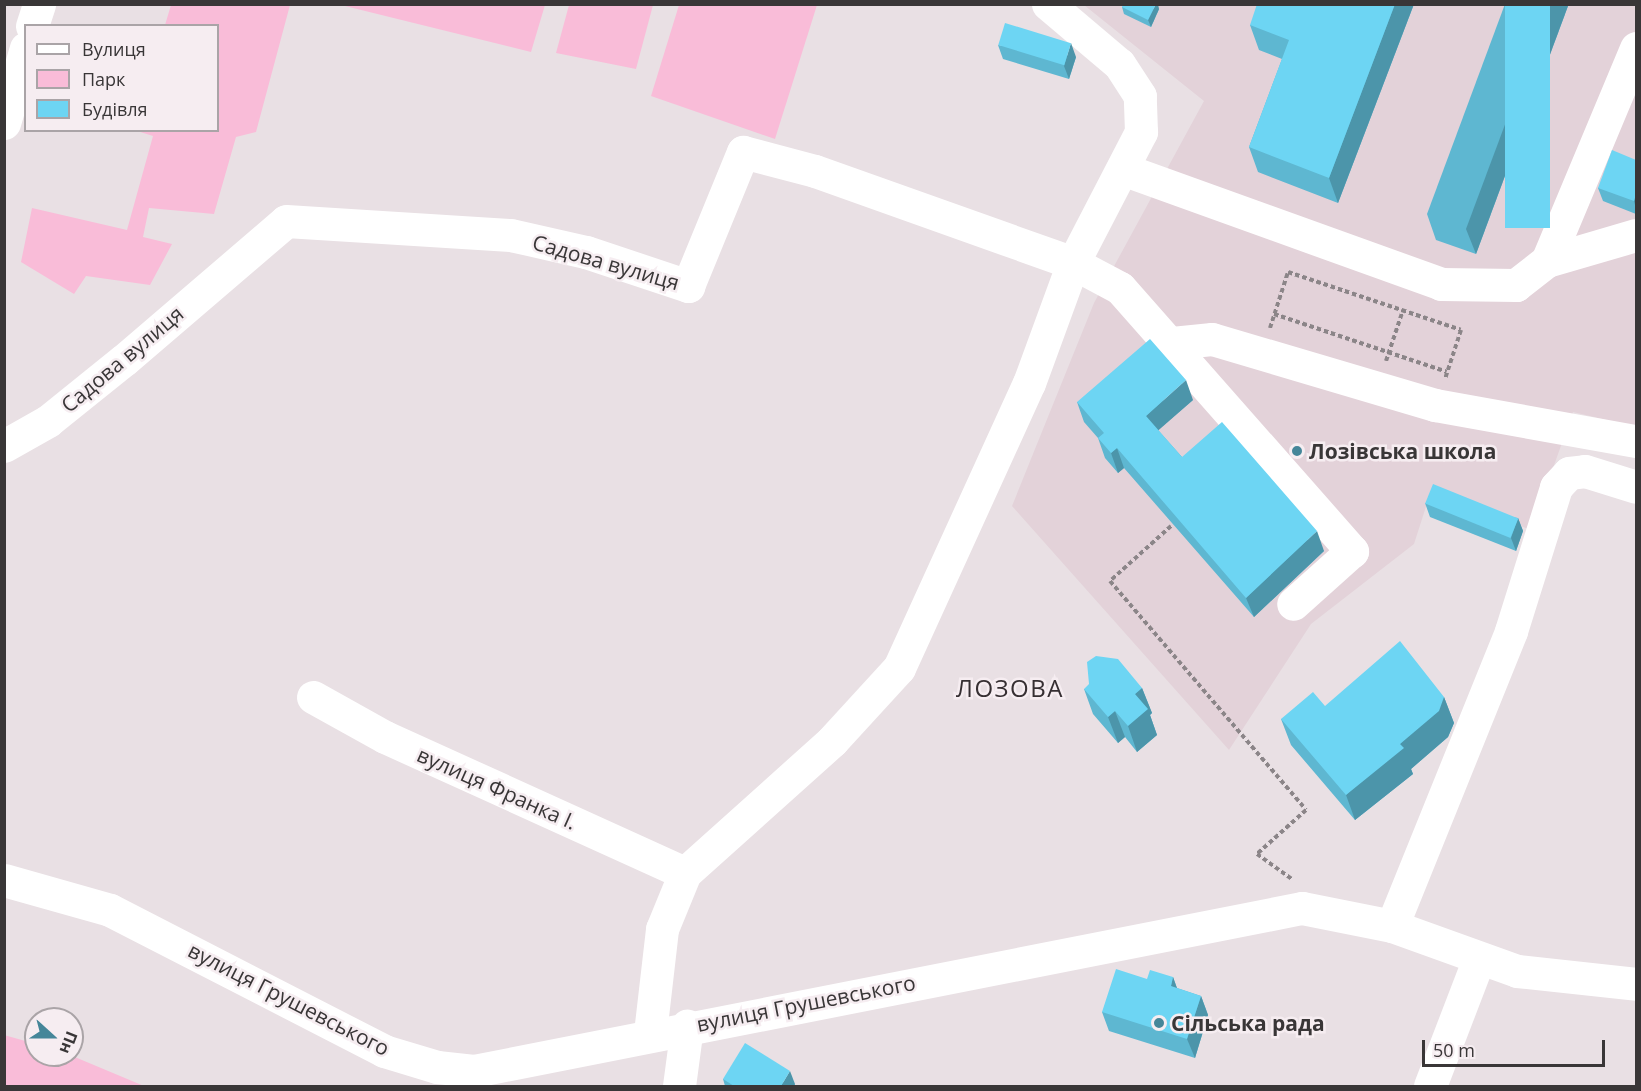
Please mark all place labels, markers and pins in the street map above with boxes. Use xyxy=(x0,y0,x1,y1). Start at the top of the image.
place label: Лозівська школа xyxy=(1309,438,1496,464)
marker: Лозівська школа xyxy=(1290,444,1304,458)
place label: Сільська рада xyxy=(1171,1010,1325,1036)
marker: Сільська рада xyxy=(1152,1016,1166,1030)

